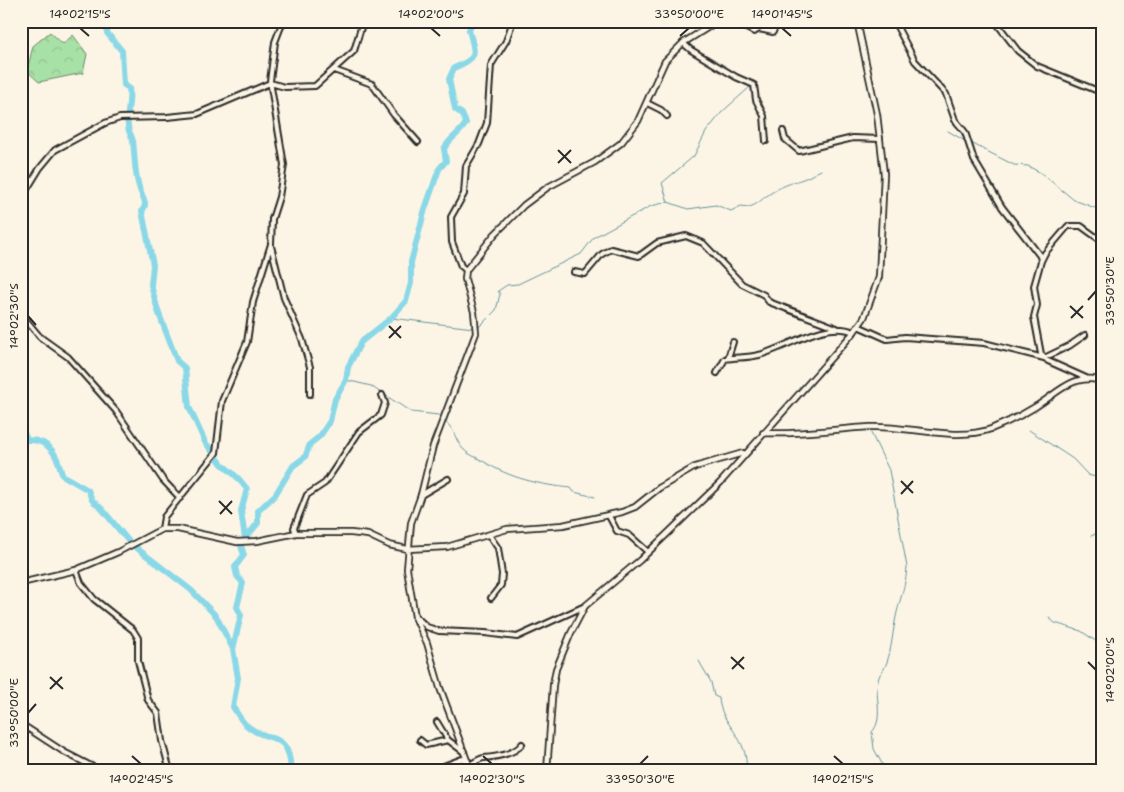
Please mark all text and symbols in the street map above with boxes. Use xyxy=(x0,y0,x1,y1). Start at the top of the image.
text: 14°02'15"S xyxy=(49,6,111,22)
text: 14°02'00"S xyxy=(398,6,464,22)
text: 33°50'00"E xyxy=(654,6,724,22)
text: 14°01'45"S xyxy=(751,6,813,22)
text: 33°50'30"E xyxy=(1102,256,1118,326)
text: 14°02'30"S xyxy=(6,283,22,349)
text: 14°02'00"S xyxy=(1102,637,1118,703)
text: 33°50'00"E xyxy=(6,678,22,748)
text: 14°02'45"S xyxy=(109,771,173,787)
text: 14°02'30"S xyxy=(459,771,525,787)
text: 33°50'30"E xyxy=(605,771,675,787)
text: 14°02'15"S xyxy=(812,771,874,787)

